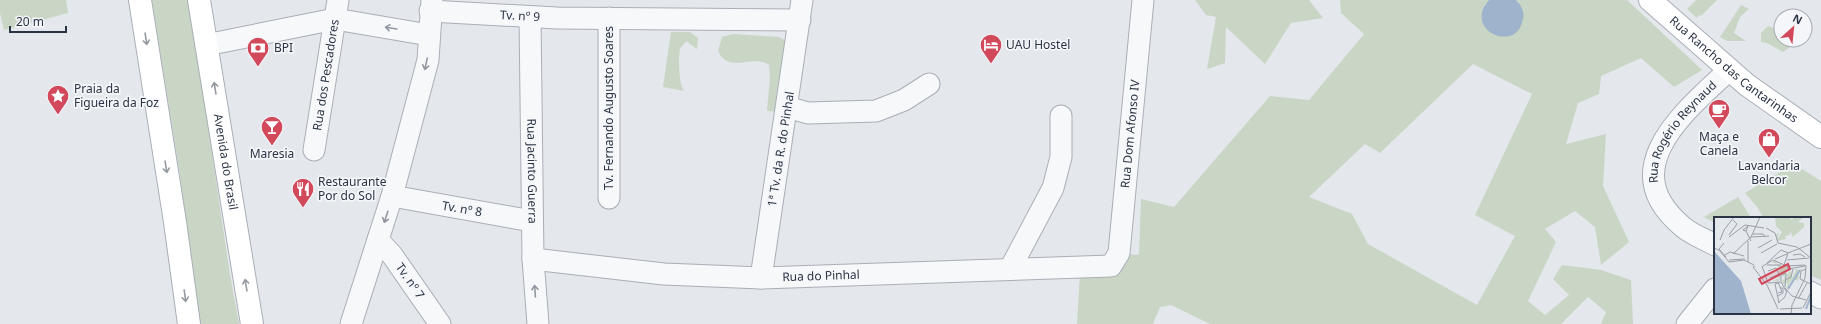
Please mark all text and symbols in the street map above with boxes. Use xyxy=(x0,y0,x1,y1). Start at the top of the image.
street label: Tv. nº 9 xyxy=(499,6,541,25)
scale bar xyxy=(10,8,66,34)
north arrow xyxy=(1773,8,1813,48)
text: N xyxy=(1790,10,1805,27)
street label: Rua Rancho das Cantarinhas xyxy=(1666,12,1802,127)
text: 20 m xyxy=(16,13,44,30)
street label: Rua dos Pescadores xyxy=(308,18,343,132)
one-way arrow xyxy=(384,24,397,32)
street label: Tv. Fernando Augusto Soares xyxy=(600,26,617,190)
one-way arrow xyxy=(143,32,151,45)
hotel icon: UAU Hostel xyxy=(978,32,1004,65)
bank icon: BPI xyxy=(245,35,271,68)
place label: UAU Hostel xyxy=(1006,36,1070,53)
place label: BPI xyxy=(274,39,293,56)
one-way arrow xyxy=(422,57,430,70)
street label: Rua Rogério Reynaud xyxy=(1644,77,1720,184)
street label: Rua Dom Afonso IV xyxy=(1116,78,1143,189)
place label: Praia da Figueira da Foz xyxy=(74,80,159,111)
one-way arrow xyxy=(211,82,219,95)
place icon: Praia da Figueira da Foz xyxy=(45,83,71,116)
street label: 1ª Tv. da R. do Pinhal xyxy=(763,90,798,208)
cafe icon: Maça e Canela xyxy=(1706,97,1732,130)
street label: Avenida do Brasil xyxy=(210,112,242,211)
bar icon: Maresia xyxy=(259,114,285,147)
street label: Rua Jacinto Guerra xyxy=(523,118,542,224)
shop icon: Lavandaria Belcor xyxy=(1756,126,1782,159)
place label: Maça e Canela xyxy=(1699,128,1739,159)
place label: Maresia xyxy=(250,145,294,162)
place label: Lavandaria Belcor xyxy=(1738,157,1800,188)
one-way arrow xyxy=(162,160,170,173)
place label: Restaurante Por do Sol xyxy=(318,173,387,204)
restaurant icon: Restaurante Por do Sol xyxy=(290,176,316,209)
street label: Tv. nº 8 xyxy=(441,197,484,220)
one-way arrow xyxy=(382,210,389,223)
inset map xyxy=(1714,217,1811,314)
street label: Tv. nº 7 xyxy=(392,259,429,302)
street label: Rua do Pinhal xyxy=(782,266,860,285)
one-way arrow xyxy=(242,279,250,292)
one-way arrow xyxy=(532,285,539,298)
one-way arrow xyxy=(181,289,189,302)

